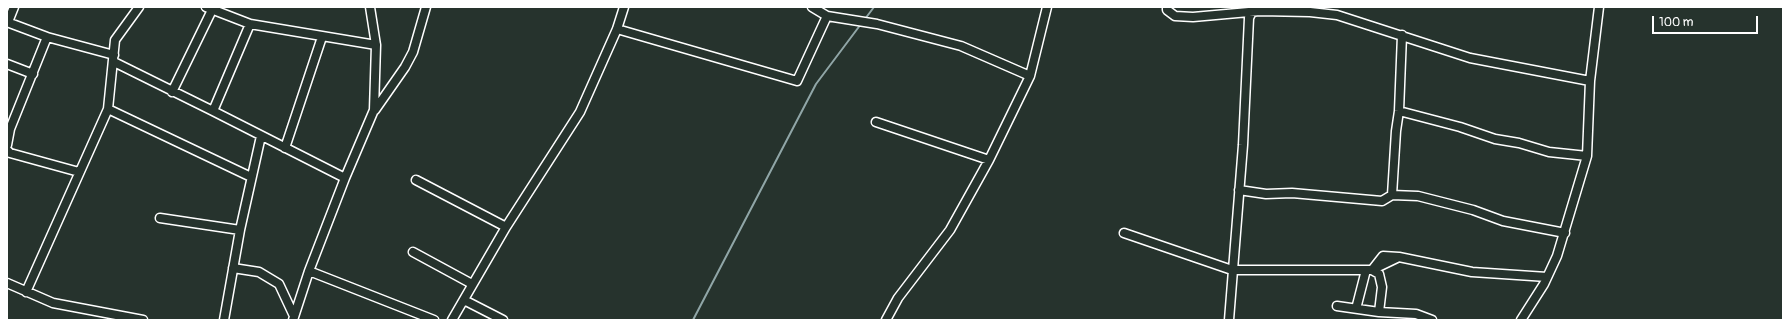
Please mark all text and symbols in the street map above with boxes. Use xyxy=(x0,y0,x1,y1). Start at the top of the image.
scale bar xyxy=(1654,8,1760,34)
text: 100 m xyxy=(1659,15,1693,30)

